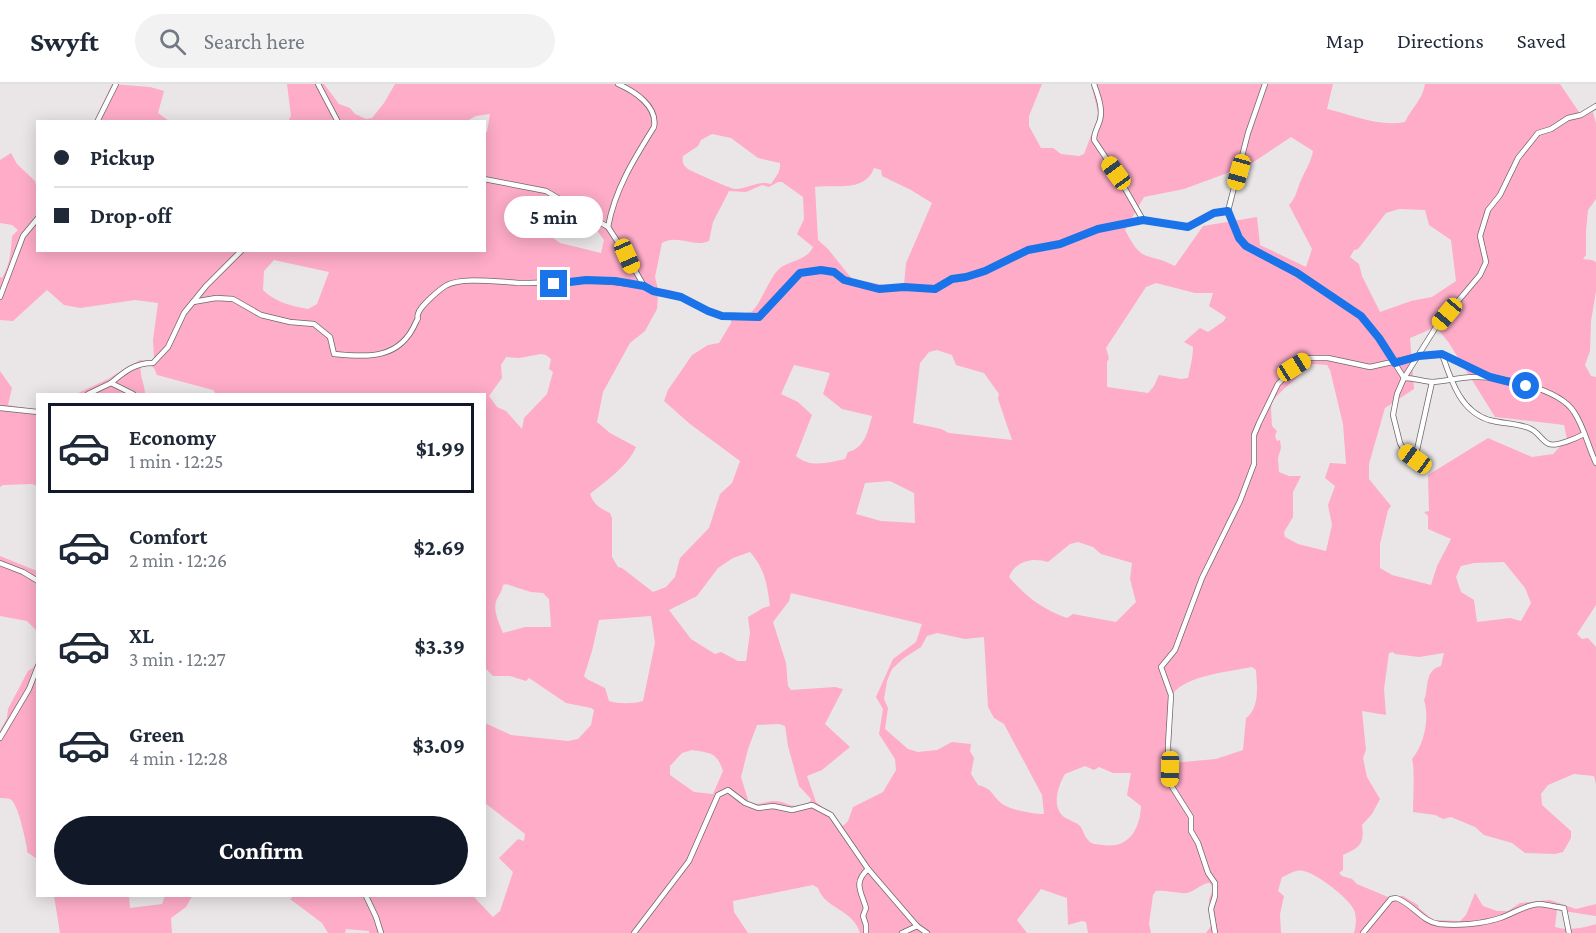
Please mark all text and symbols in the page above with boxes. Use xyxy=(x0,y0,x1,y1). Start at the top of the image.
search box xyxy=(135,14,555,68)
icon: search xyxy=(156,25,189,58)
text: Swyft xyxy=(30,26,99,57)
text: Search here xyxy=(204,29,305,54)
text: Map xyxy=(1326,29,1364,53)
text: Directions xyxy=(1397,29,1484,53)
text: Saved xyxy=(1517,29,1566,53)
text: Pickup xyxy=(90,145,155,170)
car xyxy=(1225,152,1253,192)
car xyxy=(1098,153,1134,193)
callout: 5 min xyxy=(504,197,604,239)
text: Drop-off xyxy=(90,203,172,228)
text: 5 min xyxy=(530,206,577,228)
car xyxy=(611,236,643,276)
route end xyxy=(540,270,567,297)
car xyxy=(1429,294,1465,334)
car xyxy=(1274,350,1314,384)
route start xyxy=(1512,372,1539,399)
icon: car xyxy=(57,421,111,475)
text: Economy xyxy=(129,425,216,450)
text: $1.99 xyxy=(416,436,465,461)
car xyxy=(1395,441,1435,477)
text: 1 min · 12:25 xyxy=(129,450,223,472)
icon: car xyxy=(57,520,111,574)
text: Comfort xyxy=(129,524,207,549)
text: $2.69 xyxy=(413,535,465,560)
text: 2 min · 12:26 xyxy=(129,549,227,571)
icon: car xyxy=(57,619,111,673)
text: XL xyxy=(129,623,154,648)
text: $3.39 xyxy=(415,634,465,659)
text: 3 min · 12:27 xyxy=(129,648,226,670)
icon: car xyxy=(57,718,111,772)
text: Green xyxy=(129,722,185,747)
text: $3.09 xyxy=(412,733,465,758)
text: 4 min · 12:28 xyxy=(129,747,228,769)
car xyxy=(1161,751,1179,787)
button: Confirm xyxy=(54,816,468,885)

